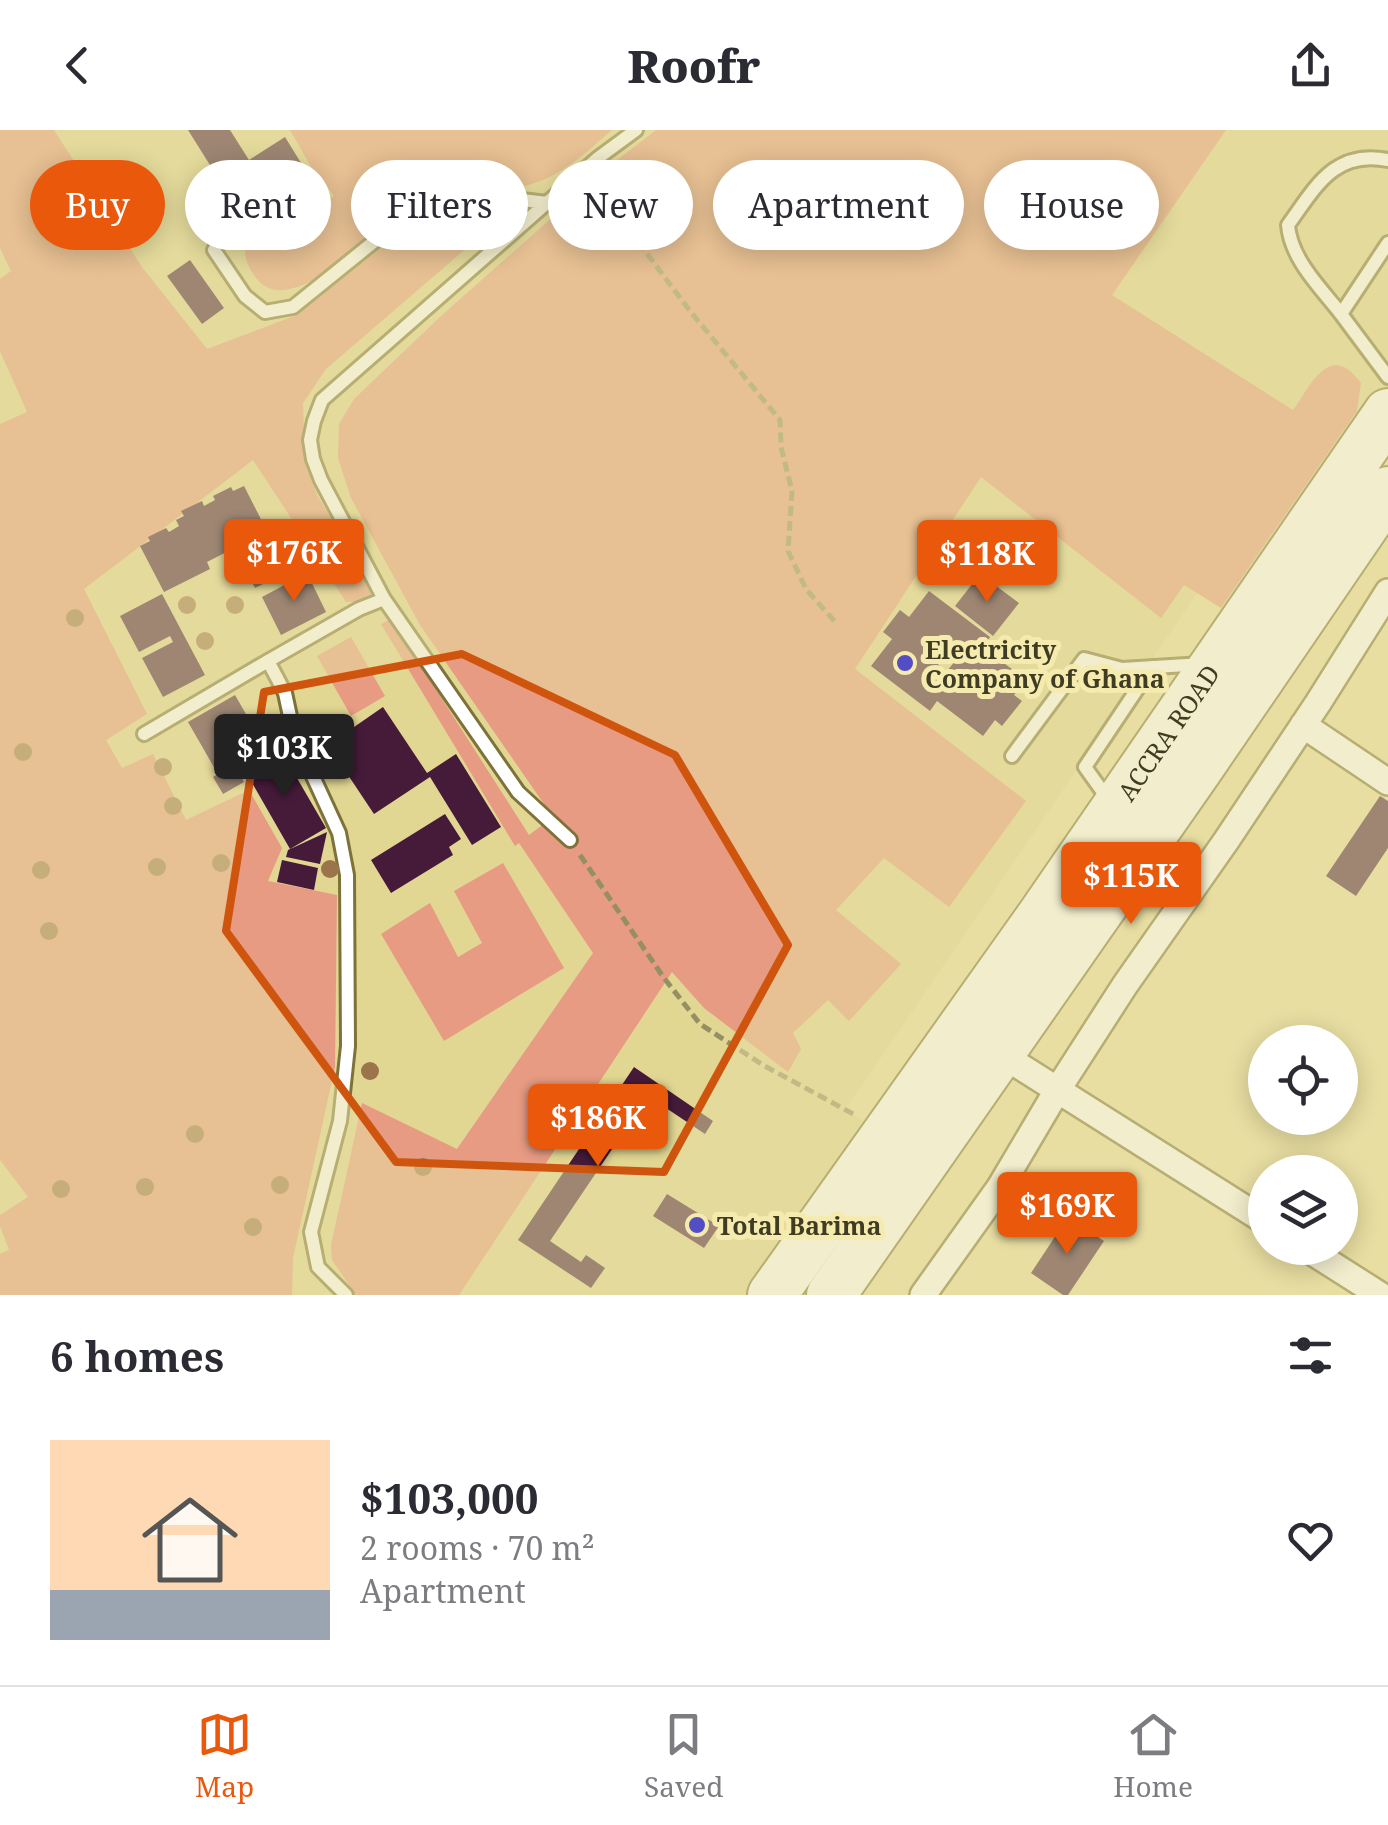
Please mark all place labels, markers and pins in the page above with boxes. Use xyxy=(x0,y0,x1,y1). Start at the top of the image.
pin: $176K xyxy=(224,519,364,604)
pin: $118K xyxy=(917,520,1057,605)
place label: Electricity Company of Ghana xyxy=(925,632,1165,695)
marker: Electricity Company of Ghana xyxy=(894,652,916,674)
pin: $103K xyxy=(214,714,354,799)
pin: $115K xyxy=(1061,842,1201,927)
pin: $186K xyxy=(528,1084,668,1169)
pin: $169K xyxy=(997,1172,1137,1257)
place label: Total Barima xyxy=(717,1208,881,1242)
marker: Total Barima xyxy=(686,1214,708,1236)

